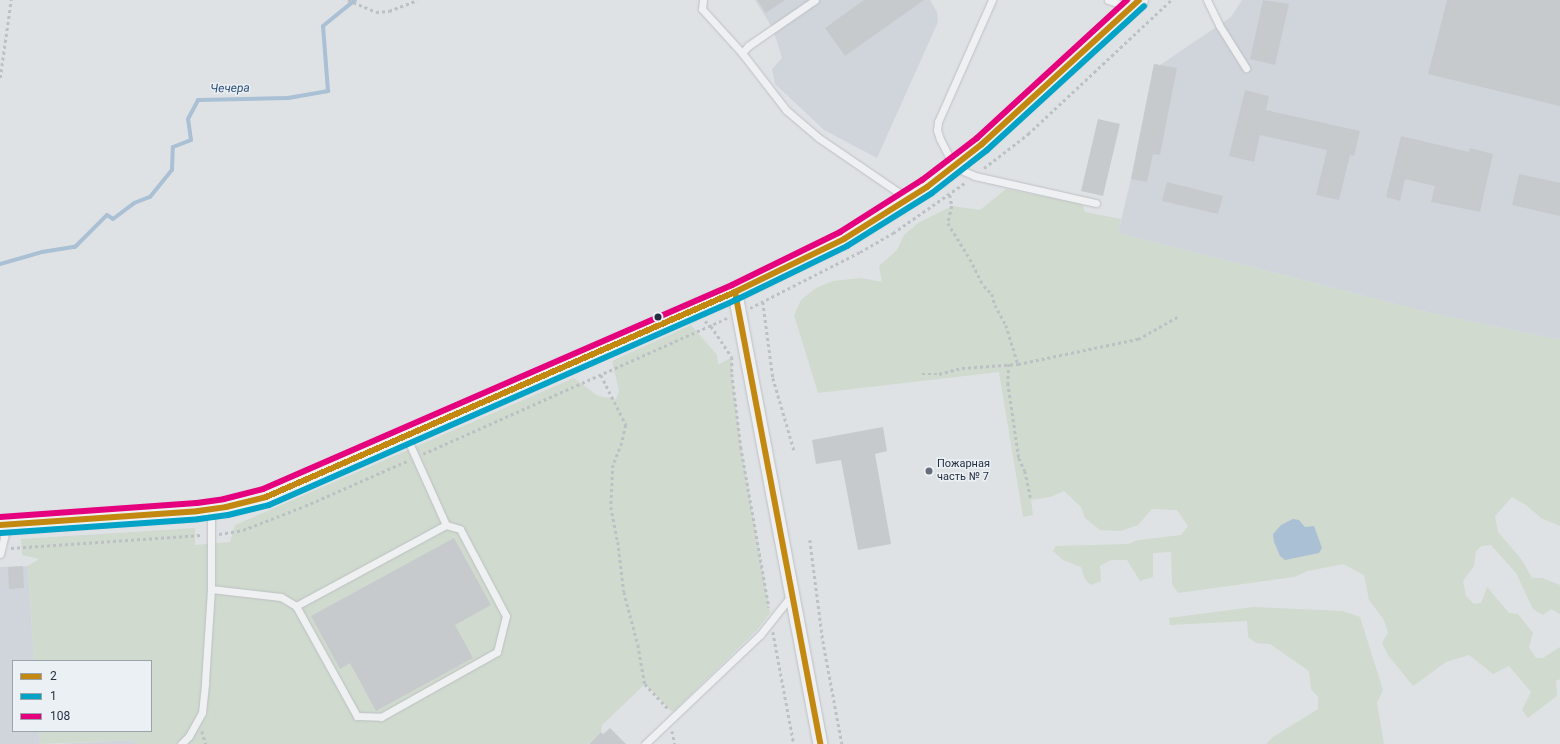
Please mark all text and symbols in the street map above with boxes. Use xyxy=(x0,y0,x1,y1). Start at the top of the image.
water label: Чечера xyxy=(210,81,250,97)
unlabelled marker xyxy=(653,312,663,322)
place label: Пожарная часть № 7 xyxy=(937,458,990,484)
marker: Пожарная часть № 7 xyxy=(924,466,934,476)
legend xyxy=(12,660,152,732)
text: 2 xyxy=(50,669,57,683)
text: 1 xyxy=(50,689,57,703)
text: 108 xyxy=(50,709,70,723)

